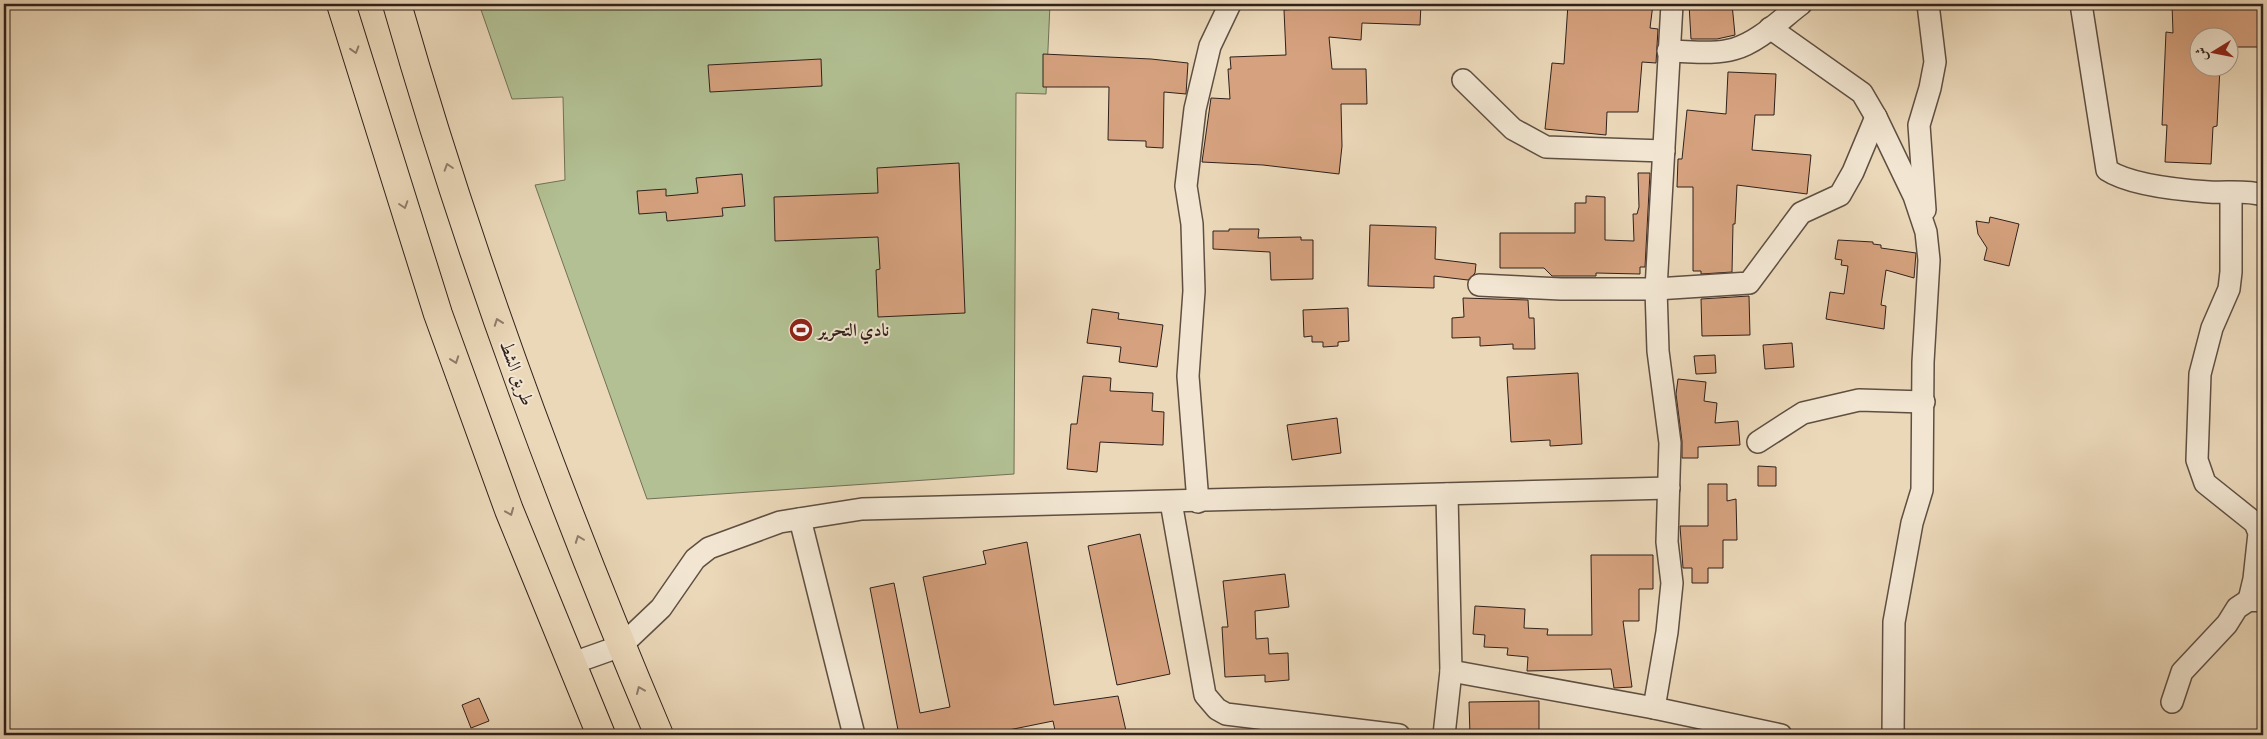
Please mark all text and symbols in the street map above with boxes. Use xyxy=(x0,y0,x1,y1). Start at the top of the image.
north arrow xyxy=(2190,28,2240,78)
one-way arrow xyxy=(349,46,359,54)
text: ش xyxy=(2192,46,2212,62)
one-way arrow xyxy=(443,163,453,172)
one-way arrow xyxy=(398,201,408,209)
sports icon: نادي التحرير xyxy=(788,317,814,343)
one-way arrow xyxy=(494,318,504,326)
place label: نادي التحرير xyxy=(816,319,889,345)
street label: طريق الشط xyxy=(494,338,539,409)
one-way arrow xyxy=(449,355,459,363)
one-way arrow xyxy=(504,507,515,516)
one-way arrow xyxy=(575,536,585,544)
one-way arrow xyxy=(635,686,646,695)

